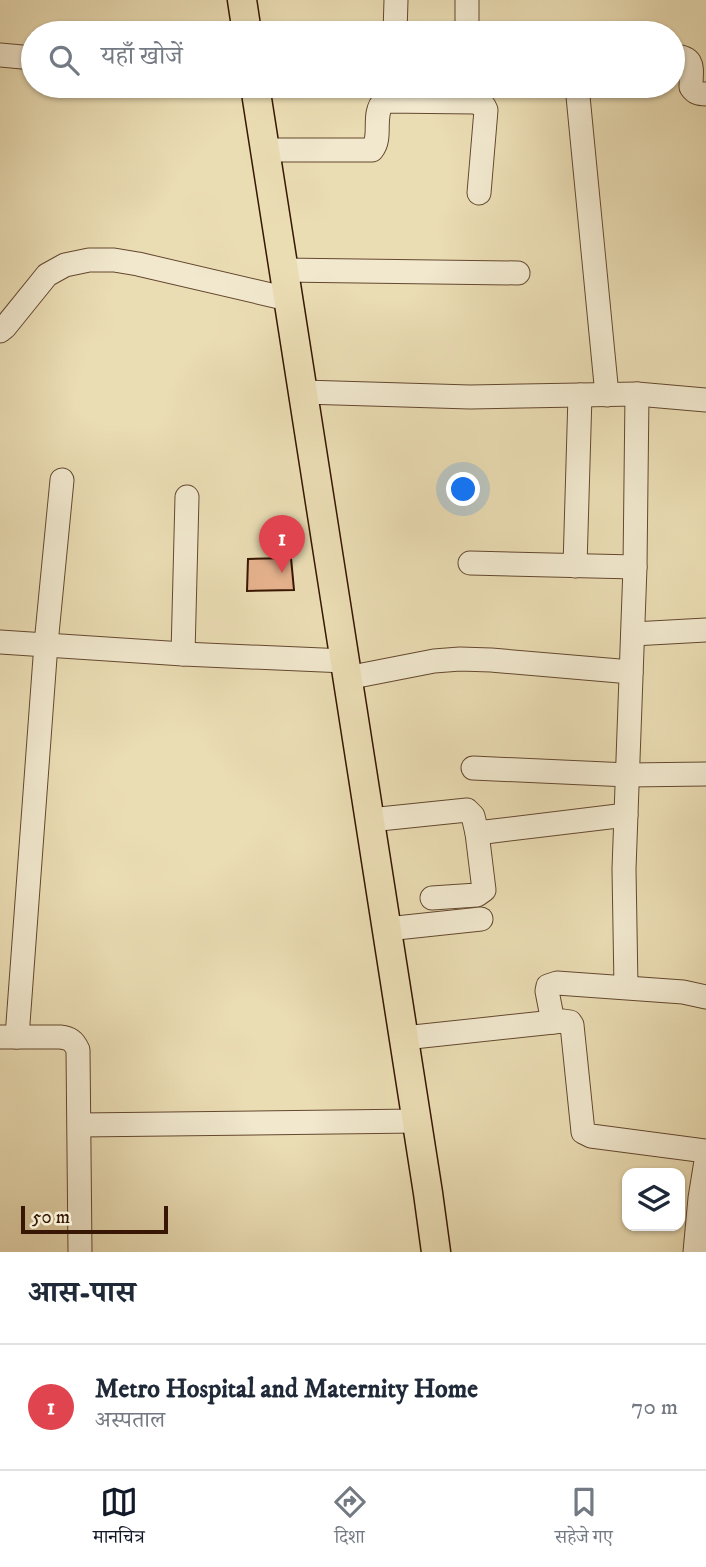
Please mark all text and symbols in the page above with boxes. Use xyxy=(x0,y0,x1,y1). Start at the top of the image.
search box xyxy=(21,21,685,98)
text: यहाँ खोजें xyxy=(101,40,183,73)
icon: search xyxy=(45,41,83,79)
your location xyxy=(446,472,480,506)
pin: 1 xyxy=(259,515,305,573)
map controls xyxy=(622,1168,685,1231)
button: layers xyxy=(622,1168,685,1231)
scale bar xyxy=(21,1203,168,1235)
text: 50 m xyxy=(32,1206,70,1229)
text: आस-पास xyxy=(28,1275,136,1312)
text: Metro Hospital and Maternity Home xyxy=(95,1373,478,1406)
text: 1 xyxy=(47,1393,55,1422)
text: 70 m xyxy=(631,1393,678,1422)
text: अस्पताल xyxy=(95,1406,165,1435)
tab: मानचित्र xyxy=(93,1483,145,1555)
tab: दिशा xyxy=(331,1483,369,1555)
tab: सहेजे गए xyxy=(555,1483,613,1555)

